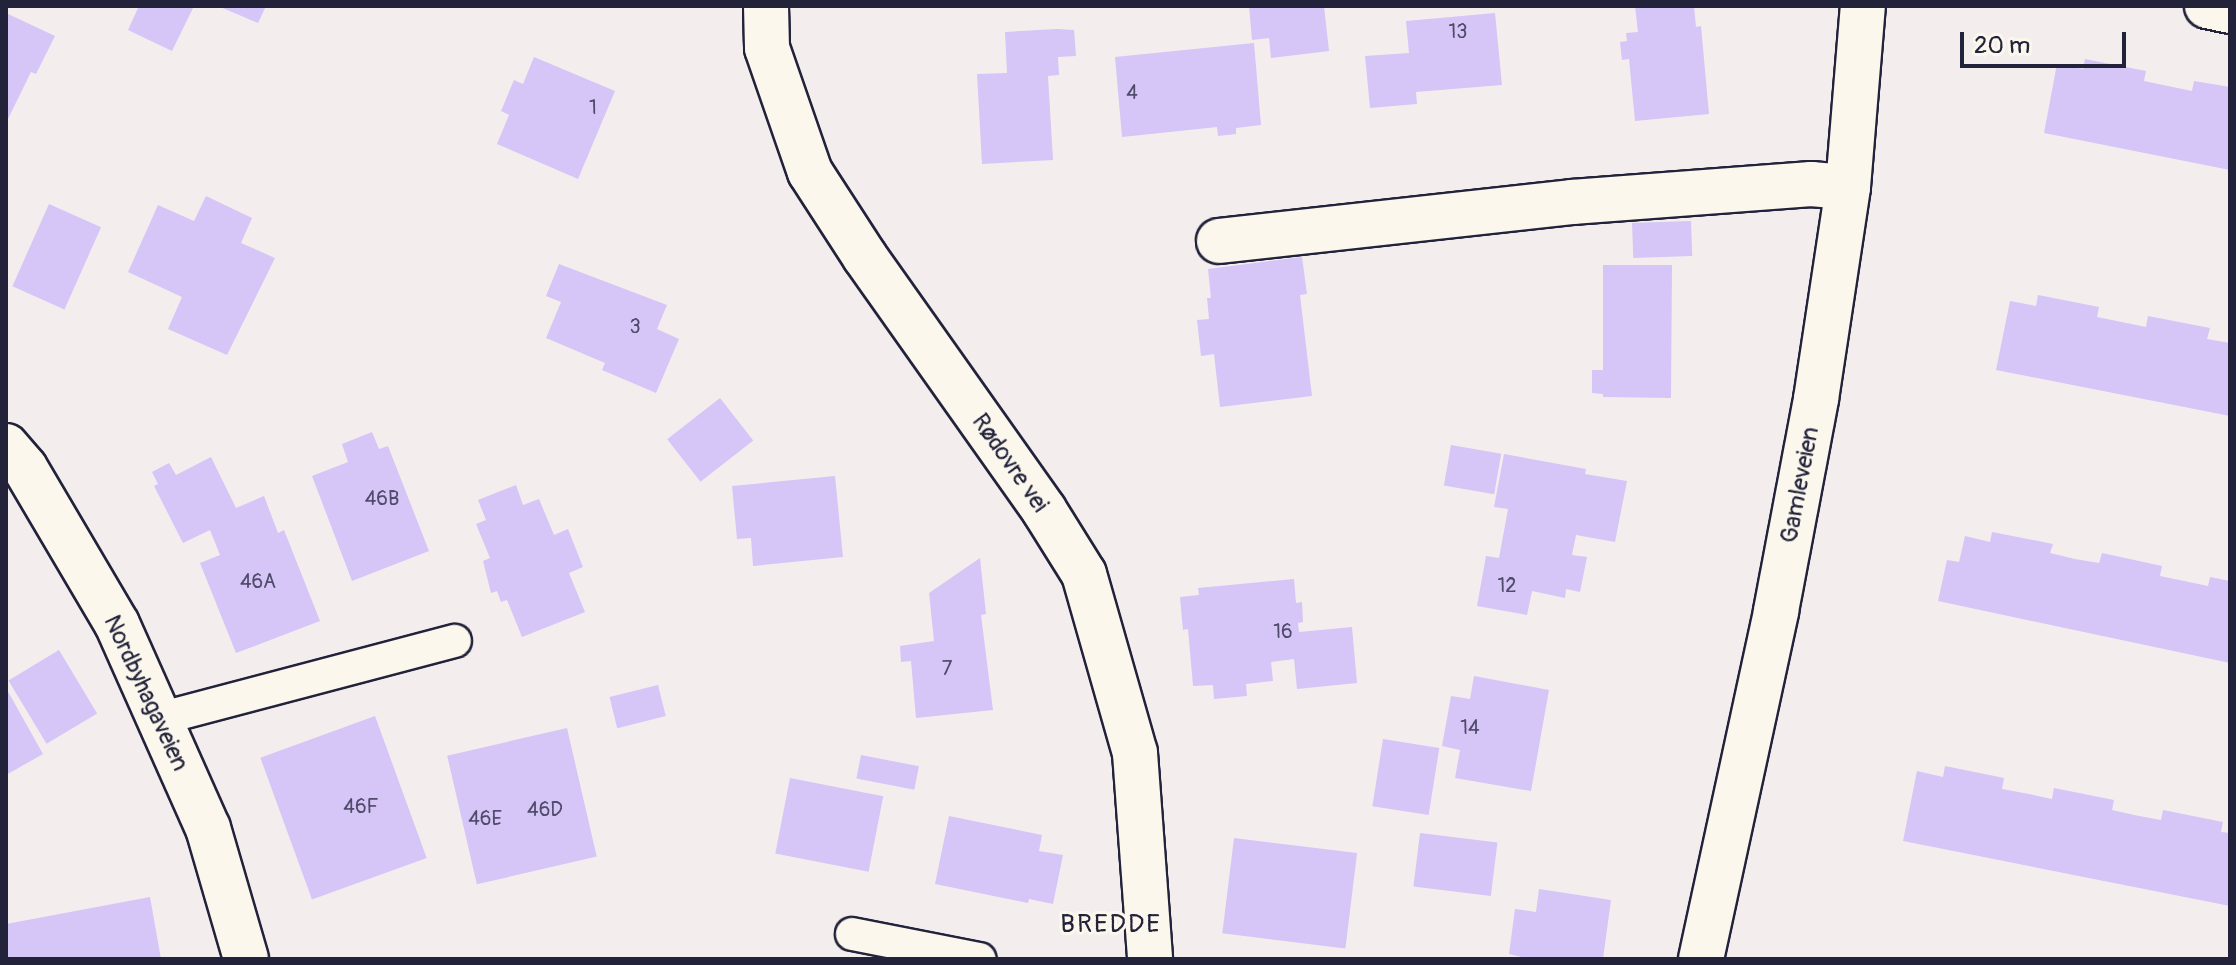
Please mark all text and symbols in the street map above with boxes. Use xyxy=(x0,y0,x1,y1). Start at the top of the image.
scale bar xyxy=(1964,16,2130,66)
house number: 13 xyxy=(1449,19,1467,43)
text: 20 m xyxy=(1974,31,2030,60)
house number: 4 xyxy=(1126,80,1138,104)
house number: 1 xyxy=(589,95,597,119)
house number: 3 xyxy=(629,314,641,338)
street label: Rødovre vei xyxy=(966,408,1054,518)
street label: Gamleveien xyxy=(1775,424,1825,546)
house number: 46B xyxy=(365,486,399,510)
house number: 46A xyxy=(240,569,276,593)
house number: 12 xyxy=(1498,573,1516,597)
street label: Nordbyhagaveien xyxy=(97,611,195,775)
house number: 16 xyxy=(1273,619,1293,643)
house number: 7 xyxy=(942,656,952,680)
house number: 14 xyxy=(1460,715,1480,739)
house number: 46F xyxy=(343,794,379,818)
house number: 46D xyxy=(527,797,563,821)
house number: 46E xyxy=(468,806,502,830)
district label: BREDDE xyxy=(1060,909,1162,941)

